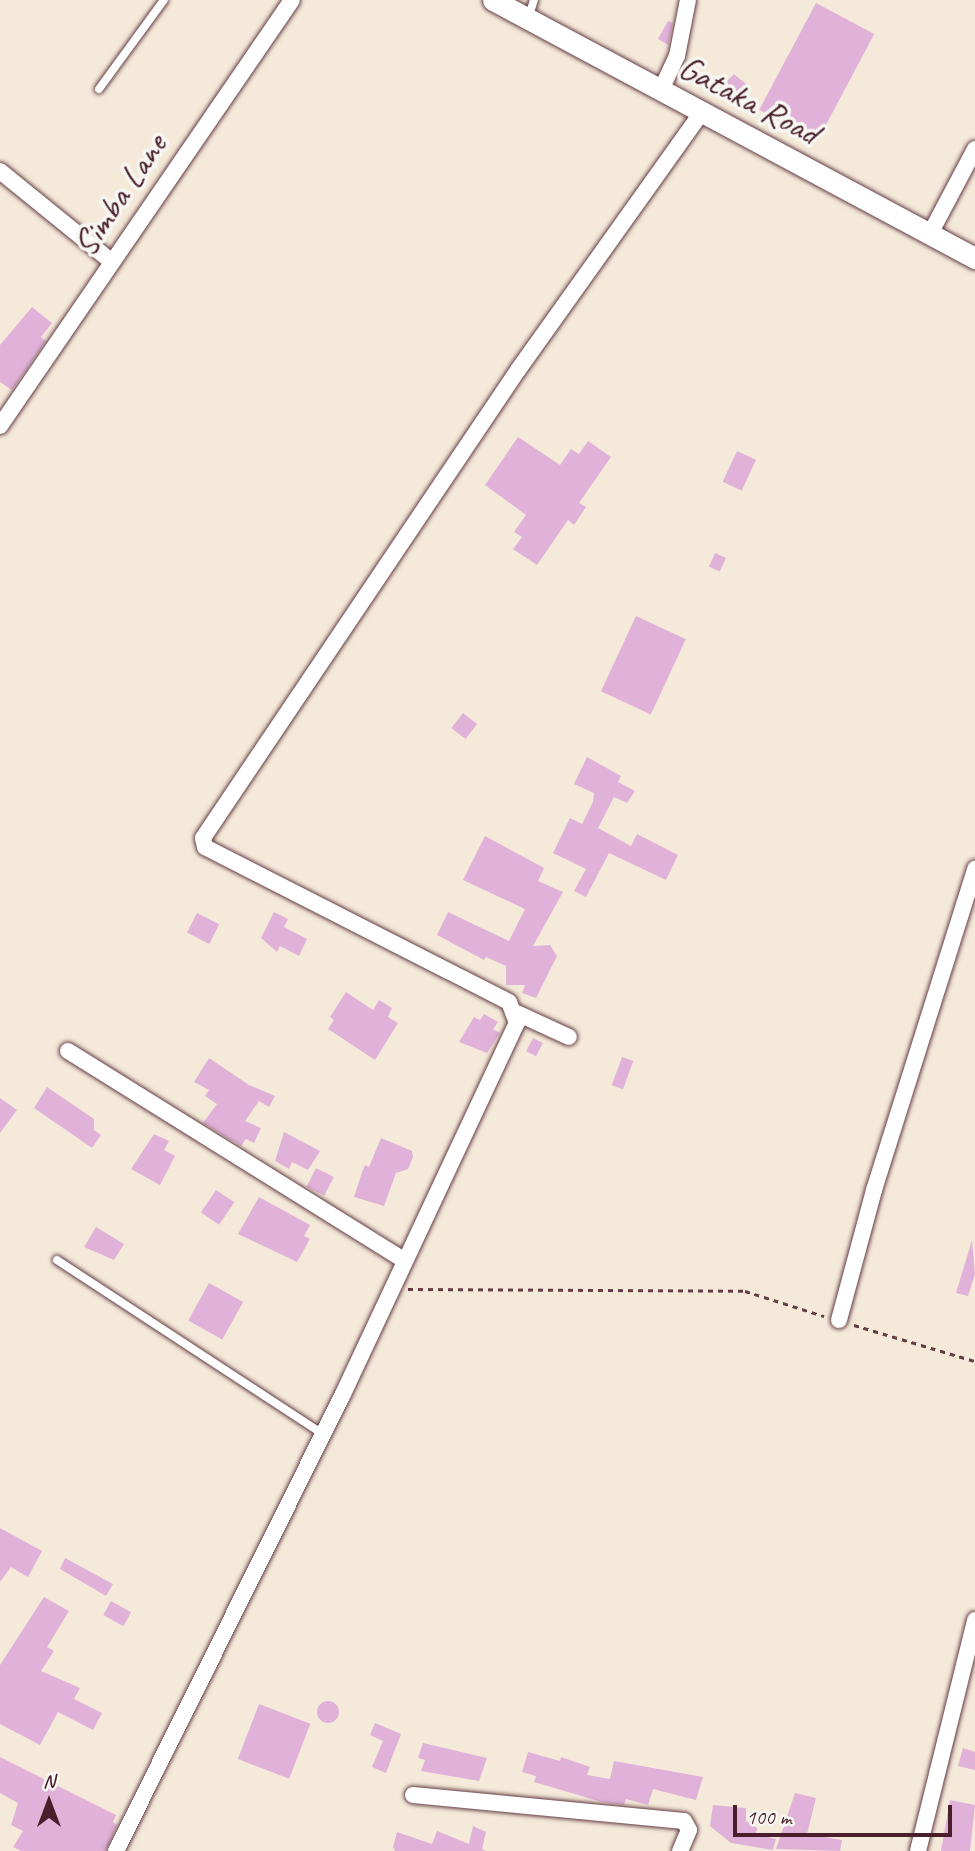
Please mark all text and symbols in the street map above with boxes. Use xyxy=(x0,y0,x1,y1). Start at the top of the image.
street label: Gataka Road xyxy=(672,46,826,154)
street label: Simba Lane xyxy=(64,126,176,264)
north arrow xyxy=(14,1767,84,1837)
text: N xyxy=(43,1769,55,1793)
scale bar xyxy=(737,1792,956,1836)
text: 100 m xyxy=(746,1804,791,1830)

